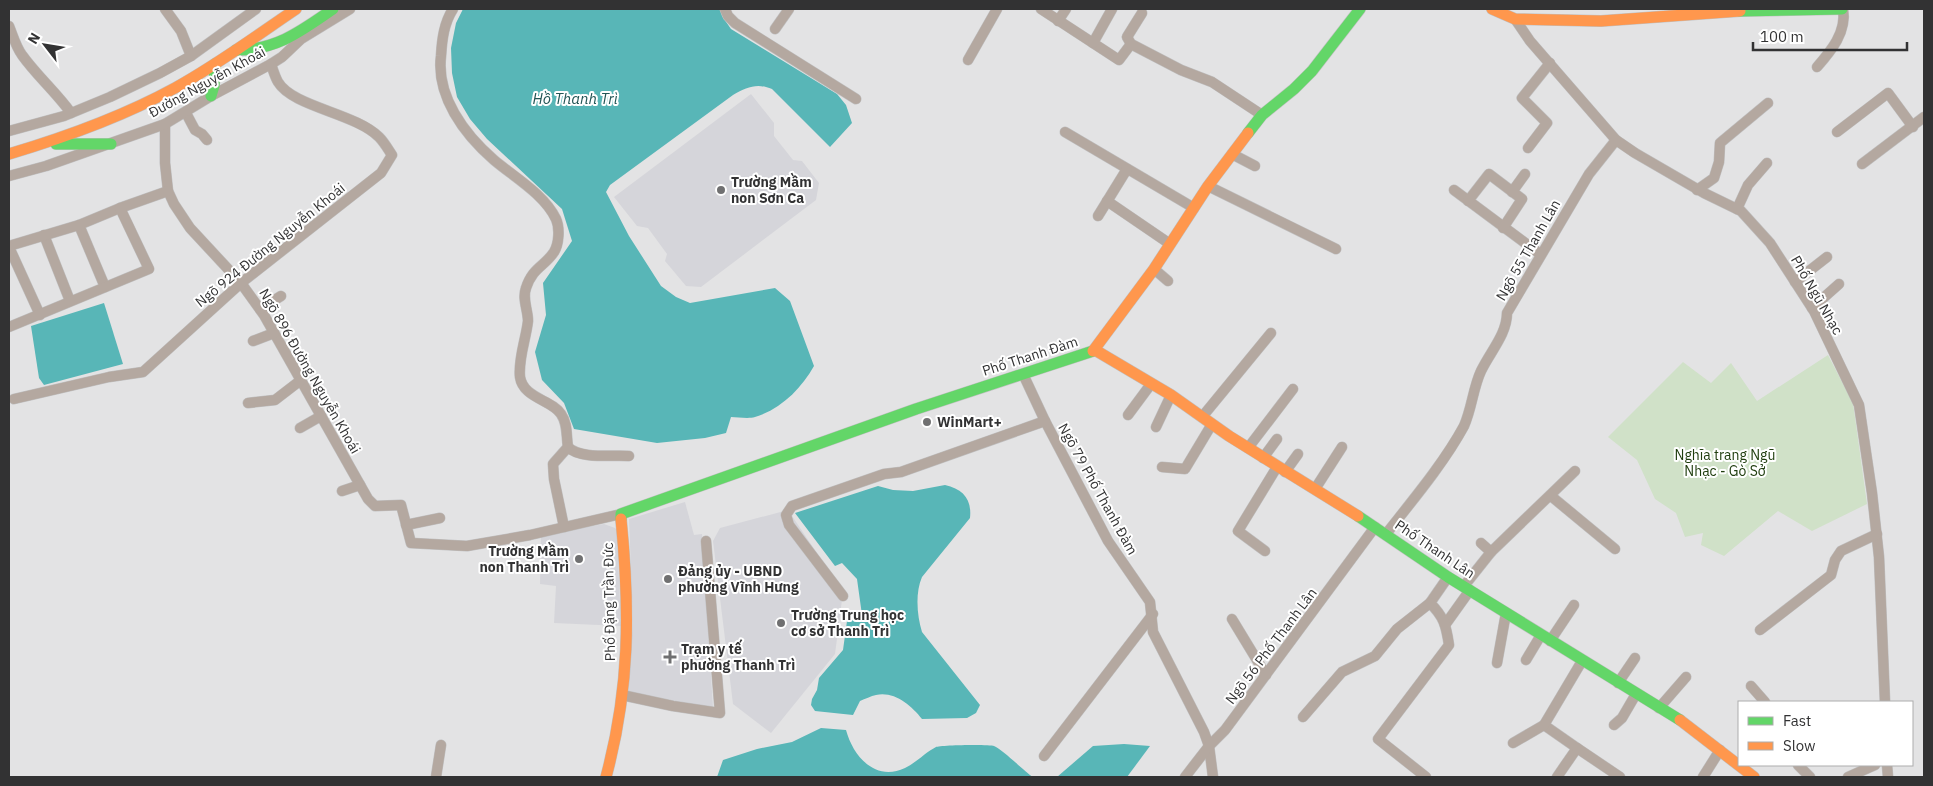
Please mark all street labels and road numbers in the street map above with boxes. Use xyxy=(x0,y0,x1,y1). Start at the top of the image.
street label: Đường Nguyễn Khoái xyxy=(146,42,268,122)
street label: Ngõ 924 Đường Nguyễn Khoái xyxy=(192,179,348,311)
street label: Ngõ 55 Thanh Lân xyxy=(1492,196,1564,304)
street label: Phố Ngũ Nhạc xyxy=(1787,252,1847,338)
street label: Ngõ 896 Đường Nguyễn Khoái xyxy=(255,285,365,457)
street label: Phố Thanh Đàm xyxy=(980,332,1080,380)
street label: Ngõ 79 Phố Thanh Đàm xyxy=(1054,420,1142,558)
street label: Phố Thanh Lân xyxy=(1392,516,1478,582)
street label: Phố Đặng Trần Đức xyxy=(599,542,619,662)
street label: Ngõ 56 Phố Thanh Lân xyxy=(1221,584,1321,708)

